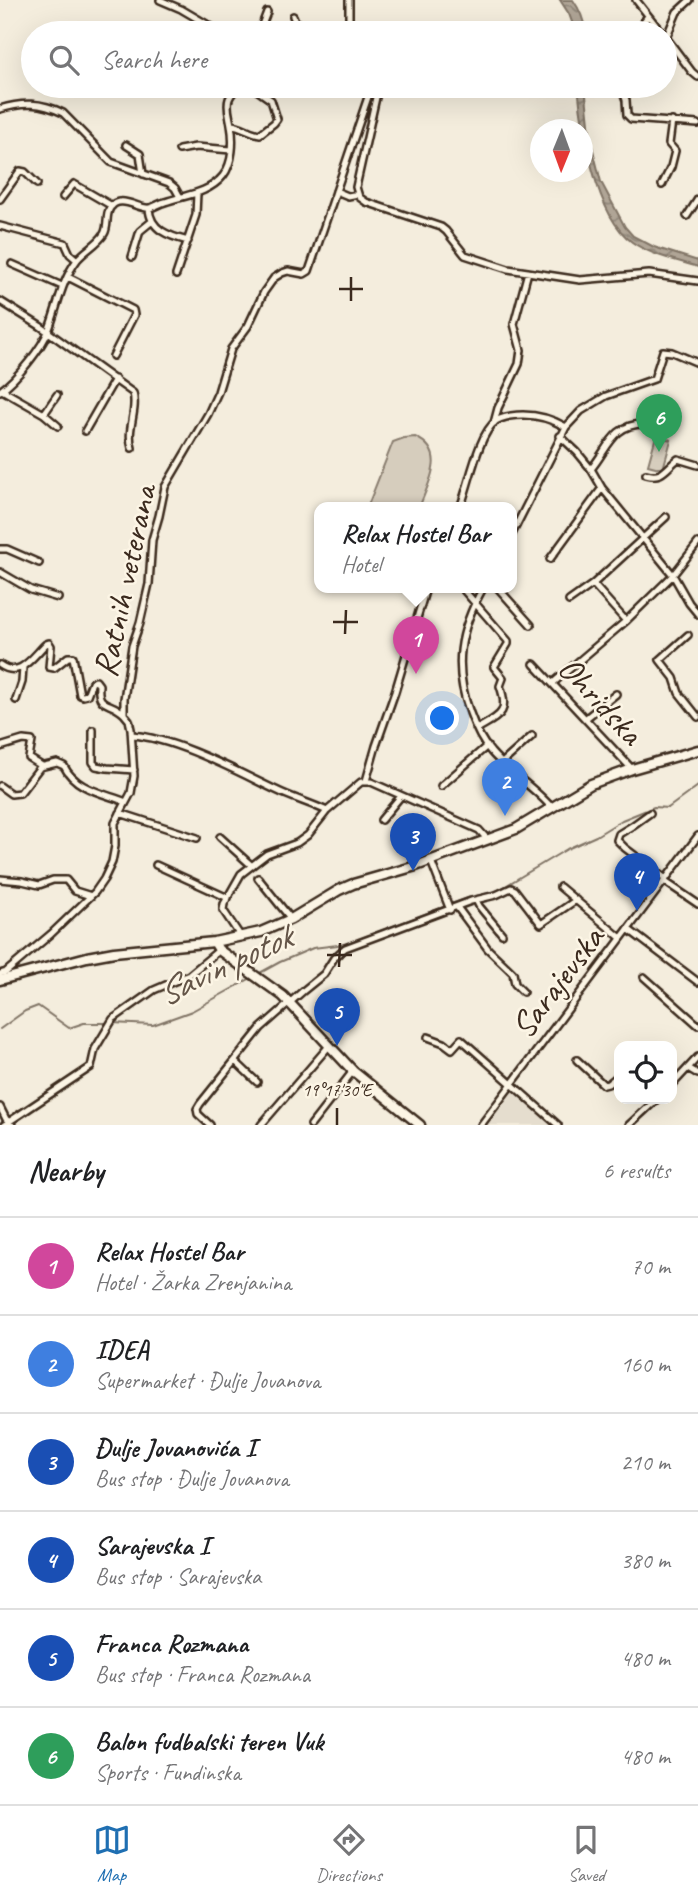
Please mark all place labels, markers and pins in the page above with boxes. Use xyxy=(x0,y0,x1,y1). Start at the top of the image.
pin: 6 xyxy=(636,394,682,452)
pin: 1 xyxy=(393,616,439,674)
pin: 2 xyxy=(482,758,528,816)
pin: 3 xyxy=(390,813,436,871)
pin: 4 xyxy=(614,853,660,911)
pin: 5 xyxy=(314,988,360,1046)

